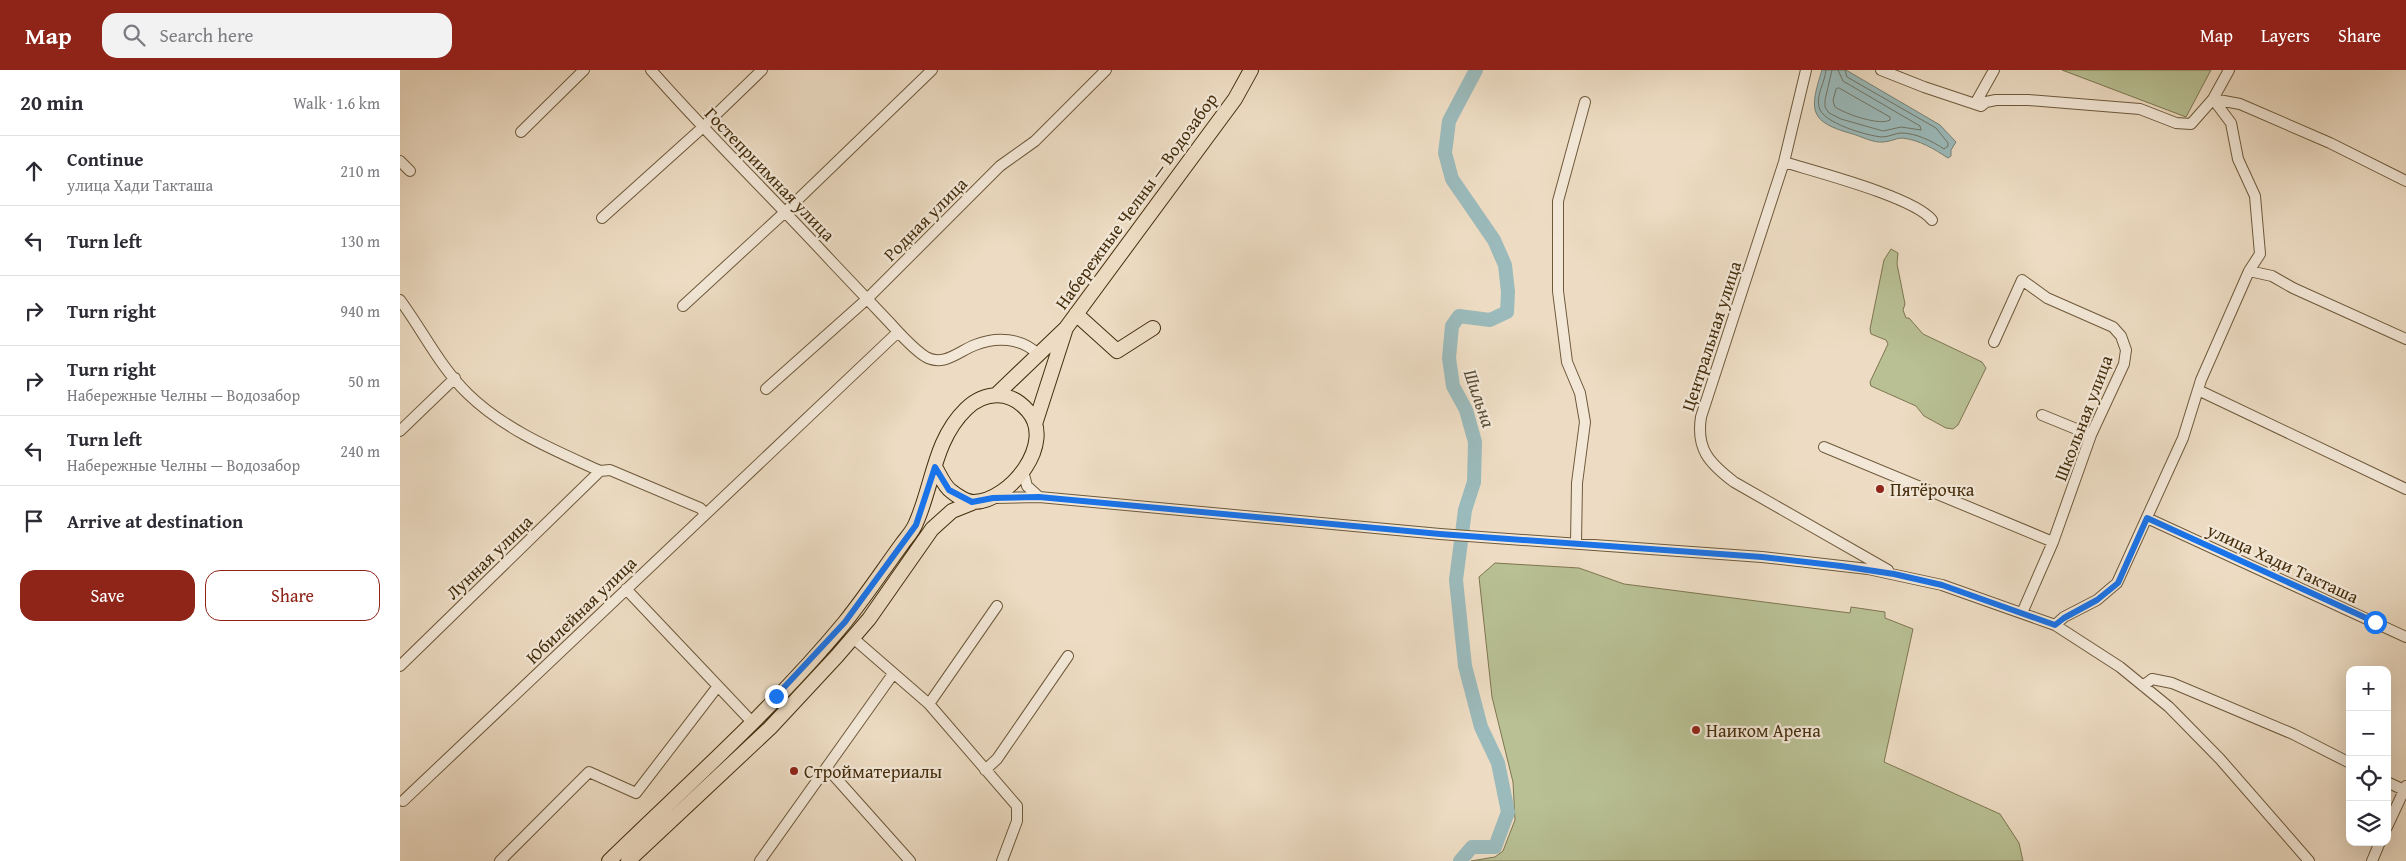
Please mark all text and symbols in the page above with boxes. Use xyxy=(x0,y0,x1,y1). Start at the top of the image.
search box xyxy=(102,13,452,58)
text: Map xyxy=(25,18,72,53)
icon: search xyxy=(120,21,148,49)
text: Search here xyxy=(160,21,253,49)
text: Map xyxy=(2200,22,2233,49)
text: Layers xyxy=(2261,22,2310,49)
text: Share xyxy=(2338,22,2381,49)
text: 20 min xyxy=(20,87,83,118)
street label: Набережные Челны — Водозабор xyxy=(1048,87,1224,315)
text: Walk · 1.6 km xyxy=(293,91,380,115)
street label: Гостеприимная улица xyxy=(699,101,842,248)
text: Continue xyxy=(67,145,144,173)
icon: ahead xyxy=(20,157,48,185)
text: 210 m xyxy=(340,159,380,183)
street label: Родная улица xyxy=(877,171,973,267)
text: улица Хади Такташа xyxy=(67,173,213,197)
icon: left xyxy=(20,227,48,255)
text: Turn left xyxy=(67,227,142,255)
text: 130 m xyxy=(340,229,380,253)
street label: Центральная улица xyxy=(1674,257,1748,415)
icon: right xyxy=(20,297,48,325)
text: Turn right xyxy=(67,297,156,325)
text: 940 m xyxy=(340,299,380,323)
street label: Школьная улица xyxy=(2047,351,2120,485)
text: Turn right xyxy=(67,355,156,383)
water label: Шильна xyxy=(1457,365,1503,431)
icon: right xyxy=(20,367,48,395)
text: 50 m xyxy=(348,369,380,393)
text: Набережные Челны — Водозабор xyxy=(67,383,300,407)
text: Turn left xyxy=(67,425,142,453)
icon: left xyxy=(20,437,48,465)
text: 240 m xyxy=(340,439,380,463)
text: Набережные Челны — Водозабор xyxy=(67,453,300,477)
place label: Пятёрочка xyxy=(1890,476,1975,503)
marker: Пятёрочка xyxy=(1874,483,1886,495)
icon: arrive xyxy=(20,507,48,535)
text: Arrive at destination xyxy=(67,507,243,535)
street label: Лунная улица xyxy=(439,508,539,606)
street label: улица Хади Такташа xyxy=(2202,516,2364,610)
street label: Юбилейная улица xyxy=(519,550,643,670)
button: Save xyxy=(20,570,195,621)
button: Share xyxy=(205,570,380,621)
route start xyxy=(2364,611,2387,634)
map controls xyxy=(2346,666,2391,846)
button: + xyxy=(2346,666,2391,711)
route end xyxy=(765,685,788,708)
button: − xyxy=(2346,711,2391,756)
place label: Наиком Арена xyxy=(1706,717,1821,744)
marker: Наиком Арена xyxy=(1690,724,1702,736)
button: locate xyxy=(2346,756,2391,801)
place label: Стройматериалы xyxy=(804,758,943,785)
marker: Стройматериалы xyxy=(788,765,800,777)
button: layers xyxy=(2346,801,2391,846)

